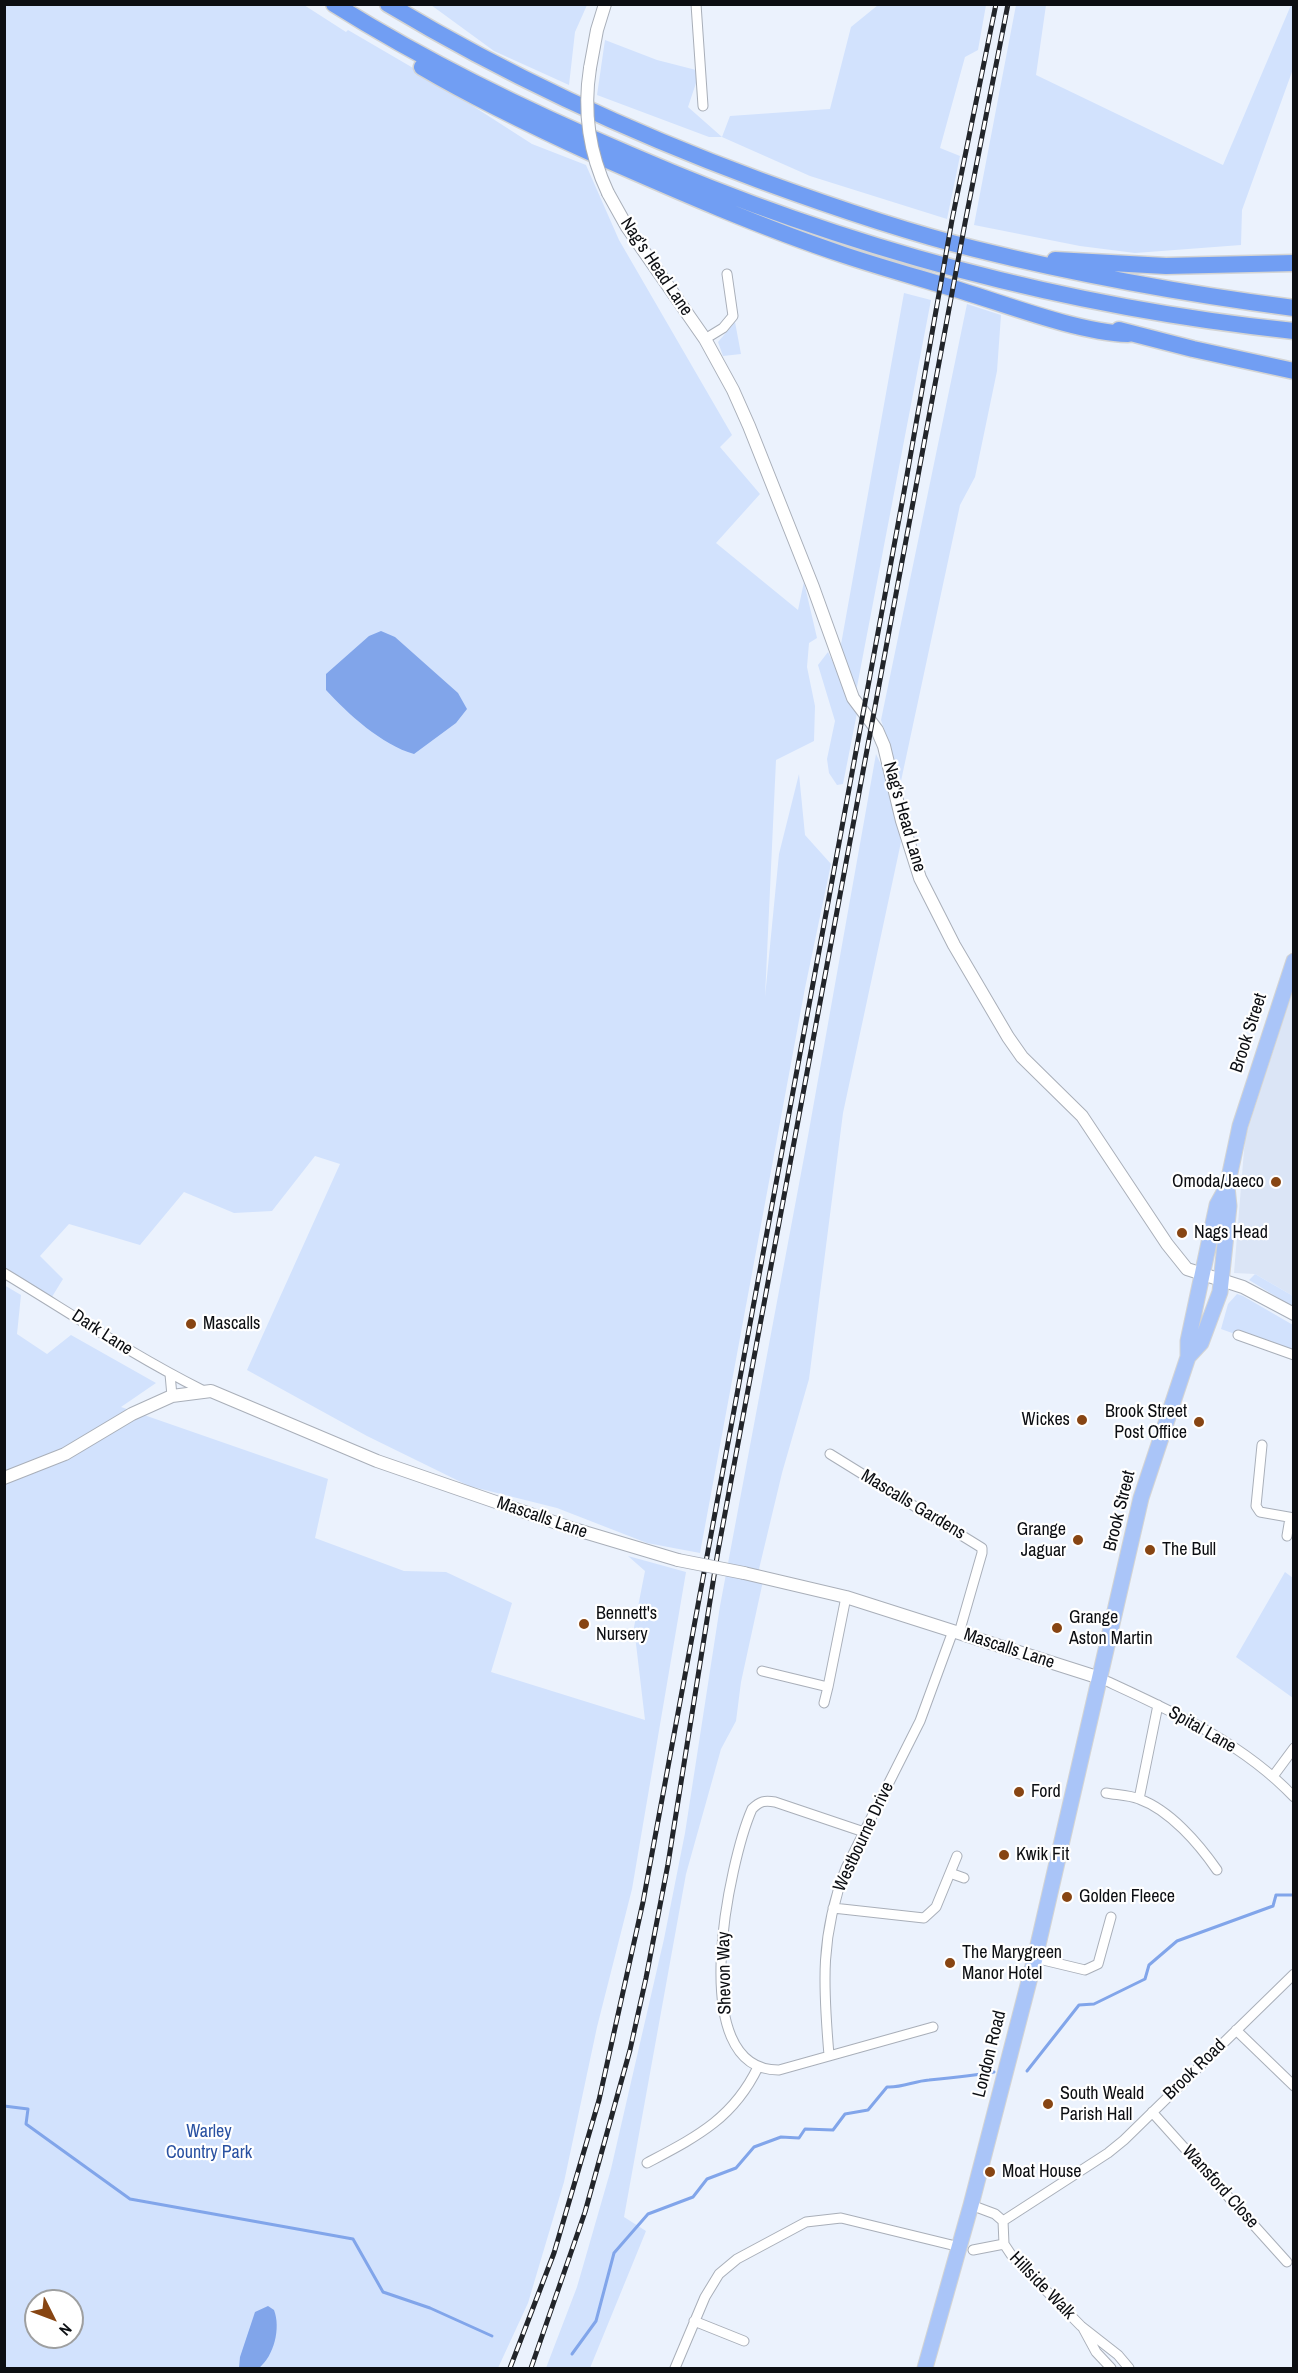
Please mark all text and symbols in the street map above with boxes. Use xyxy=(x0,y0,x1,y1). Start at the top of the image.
street label: Nag's Head Lane xyxy=(615,214,697,320)
street label: Nag's Head Lane xyxy=(878,759,930,875)
street label: Brook Street xyxy=(1226,991,1272,1075)
place label: Omoda/Jaeco xyxy=(1172,1171,1264,1193)
marker: Omoda/Jaeco xyxy=(1269,1175,1283,1189)
place label: Nags Head xyxy=(1194,1222,1268,1244)
marker: Nags Head xyxy=(1175,1226,1189,1240)
street label: Dark Lane xyxy=(68,1305,136,1361)
place label: Mascalls xyxy=(203,1313,260,1335)
marker: Mascalls xyxy=(184,1317,198,1331)
place label: Brook Street Post Office xyxy=(1105,1401,1187,1444)
place label: Wickes xyxy=(1022,1409,1070,1431)
marker: Wickes xyxy=(1075,1413,1089,1427)
marker: Brook Street Post Office xyxy=(1192,1415,1206,1429)
street label: Mascalls Gardens xyxy=(857,1465,969,1545)
street label: Brook Street xyxy=(1100,1469,1140,1553)
street label: Mascalls Lane xyxy=(494,1492,590,1544)
place label: Grange Jaguar xyxy=(1017,1519,1066,1562)
marker: Grange Jaguar xyxy=(1071,1533,1085,1547)
place label: The Bull xyxy=(1162,1539,1216,1561)
marker: The Bull xyxy=(1143,1543,1157,1557)
place label: Bennett's Nursery xyxy=(596,1603,657,1646)
place label: Grange Aston Martin xyxy=(1069,1607,1153,1650)
marker: Bennett's Nursery xyxy=(577,1617,591,1631)
marker: Grange Aston Martin xyxy=(1050,1621,1064,1635)
street label: Mascalls Lane xyxy=(961,1624,1057,1674)
street label: Spital Lane xyxy=(1164,1702,1240,1758)
street label: Westbourne Drive xyxy=(829,1779,899,1895)
place label: Ford xyxy=(1031,1781,1061,1803)
marker: Ford xyxy=(1012,1785,1026,1799)
place label: Kwik Fit xyxy=(1016,1844,1069,1866)
marker: Kwik Fit xyxy=(997,1848,1011,1862)
place label: Golden Fleece xyxy=(1079,1886,1175,1908)
marker: Golden Fleece xyxy=(1060,1890,1074,1904)
street label: Shevon Way xyxy=(713,1931,737,2015)
place label: The Marygreen Manor Hotel xyxy=(962,1942,1062,1984)
marker: The Marygreen Manor Hotel xyxy=(943,1956,957,1970)
street label: London Road xyxy=(969,2008,1011,2100)
street label: Brook Road xyxy=(1159,2035,1231,2105)
place label: South Weald Parish Hall xyxy=(1060,2083,1144,2126)
marker: South Weald Parish Hall xyxy=(1041,2097,1055,2111)
park label: Warley Country Park xyxy=(166,2121,252,2164)
street label: Wansford Close xyxy=(1177,2141,1263,2233)
place label: Moat House xyxy=(1002,2161,1082,2183)
marker: Moat House xyxy=(983,2165,997,2179)
street label: Hillside Walk xyxy=(1005,2248,1079,2324)
north arrow xyxy=(24,2289,84,2349)
text: N xyxy=(55,2319,77,2341)

